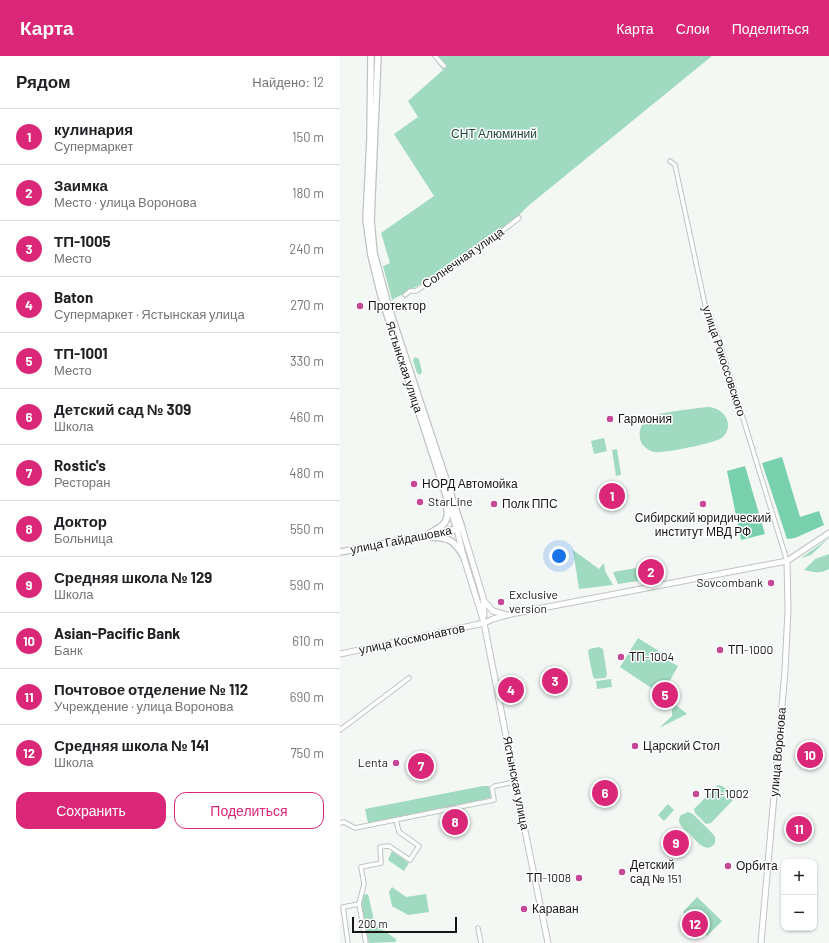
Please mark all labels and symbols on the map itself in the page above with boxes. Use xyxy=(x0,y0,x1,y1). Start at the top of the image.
park label: СНТ Алюминий xyxy=(451,126,537,140)
street label: Солнечная улица xyxy=(419,224,507,291)
place label: Протектор xyxy=(368,298,426,313)
marker: Протектор xyxy=(355,301,365,311)
street label: улица Рокоссовского xyxy=(699,304,750,418)
street label: Ястынская улица xyxy=(383,319,426,415)
place label: Гармония xyxy=(618,411,672,426)
marker: Гармония xyxy=(605,414,615,424)
place label: НОРД Автомойка xyxy=(422,476,518,491)
marker: НОРД Автомойка xyxy=(409,479,419,489)
pin: 1 xyxy=(599,481,625,511)
place label: StarLine xyxy=(428,494,473,508)
place label: Полк ППС xyxy=(502,496,558,510)
marker: StarLine xyxy=(415,497,425,507)
marker: Полк ППС xyxy=(489,499,499,509)
marker: Сибирский юридический институт МВД РФ xyxy=(698,499,708,509)
place label: Сибирский юридический институт МВД РФ xyxy=(635,510,771,539)
street label: улица Гайдашовка xyxy=(349,522,453,557)
your location xyxy=(549,546,569,566)
pin: 2 xyxy=(638,557,664,587)
place label: Sovcombank xyxy=(696,575,763,589)
marker: Sovcombank xyxy=(766,578,776,588)
place label: Exclusive version xyxy=(509,587,558,615)
marker: Exclusive version xyxy=(496,597,506,607)
street label: улица Космонавтов xyxy=(358,620,466,657)
place label: ТП-1000 xyxy=(728,642,773,656)
marker: ТП-1000 xyxy=(715,645,725,655)
place label: ТП-1004 xyxy=(629,649,674,663)
marker: ТП-1004 xyxy=(616,652,626,662)
pin: 3 xyxy=(542,666,568,696)
pin: 4 xyxy=(498,675,524,705)
pin: 5 xyxy=(652,680,678,710)
street label: улица Воронова xyxy=(766,706,789,797)
street label: Ястынская улица xyxy=(500,735,533,832)
place label: Царский Стол xyxy=(643,738,720,753)
pin: 10 xyxy=(797,740,823,770)
marker: Царский Стол xyxy=(630,741,640,751)
pin: 7 xyxy=(408,751,434,781)
place label: Lenta xyxy=(358,755,388,769)
marker: Lenta xyxy=(391,758,401,768)
pin: 6 xyxy=(592,778,618,808)
place label: ТП-1002 xyxy=(704,786,749,800)
marker: ТП-1002 xyxy=(691,789,701,799)
pin: 8 xyxy=(442,807,468,837)
pin: 11 xyxy=(786,814,812,844)
pin: 9 xyxy=(663,828,689,858)
place label: Детский сад № 151 xyxy=(630,857,682,886)
place label: Орбита xyxy=(736,858,778,873)
marker: Орбита xyxy=(723,861,733,871)
marker: Детский сад № 151 xyxy=(617,867,627,877)
place label: ТП-1008 xyxy=(526,870,571,884)
marker: ТП-1008 xyxy=(574,873,584,883)
place label: Караван xyxy=(532,901,579,916)
marker: Караван xyxy=(519,904,529,914)
pin: 12 xyxy=(682,909,708,939)
scale bar xyxy=(352,915,457,934)

